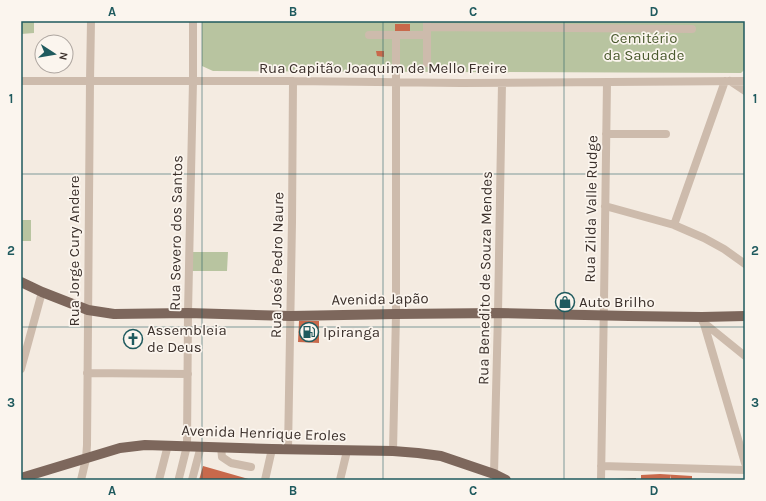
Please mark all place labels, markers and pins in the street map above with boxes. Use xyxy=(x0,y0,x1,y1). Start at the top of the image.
shop icon: Auto Brilho xyxy=(554,291,576,313)
place label: Auto Brilho xyxy=(579,293,655,311)
place label: Assembleia de Deus xyxy=(147,321,227,356)
fuel station icon: Ipiranga xyxy=(298,321,320,343)
place label: Ipiranga xyxy=(323,323,380,341)
church icon: Assembleia de Deus xyxy=(122,328,144,350)

